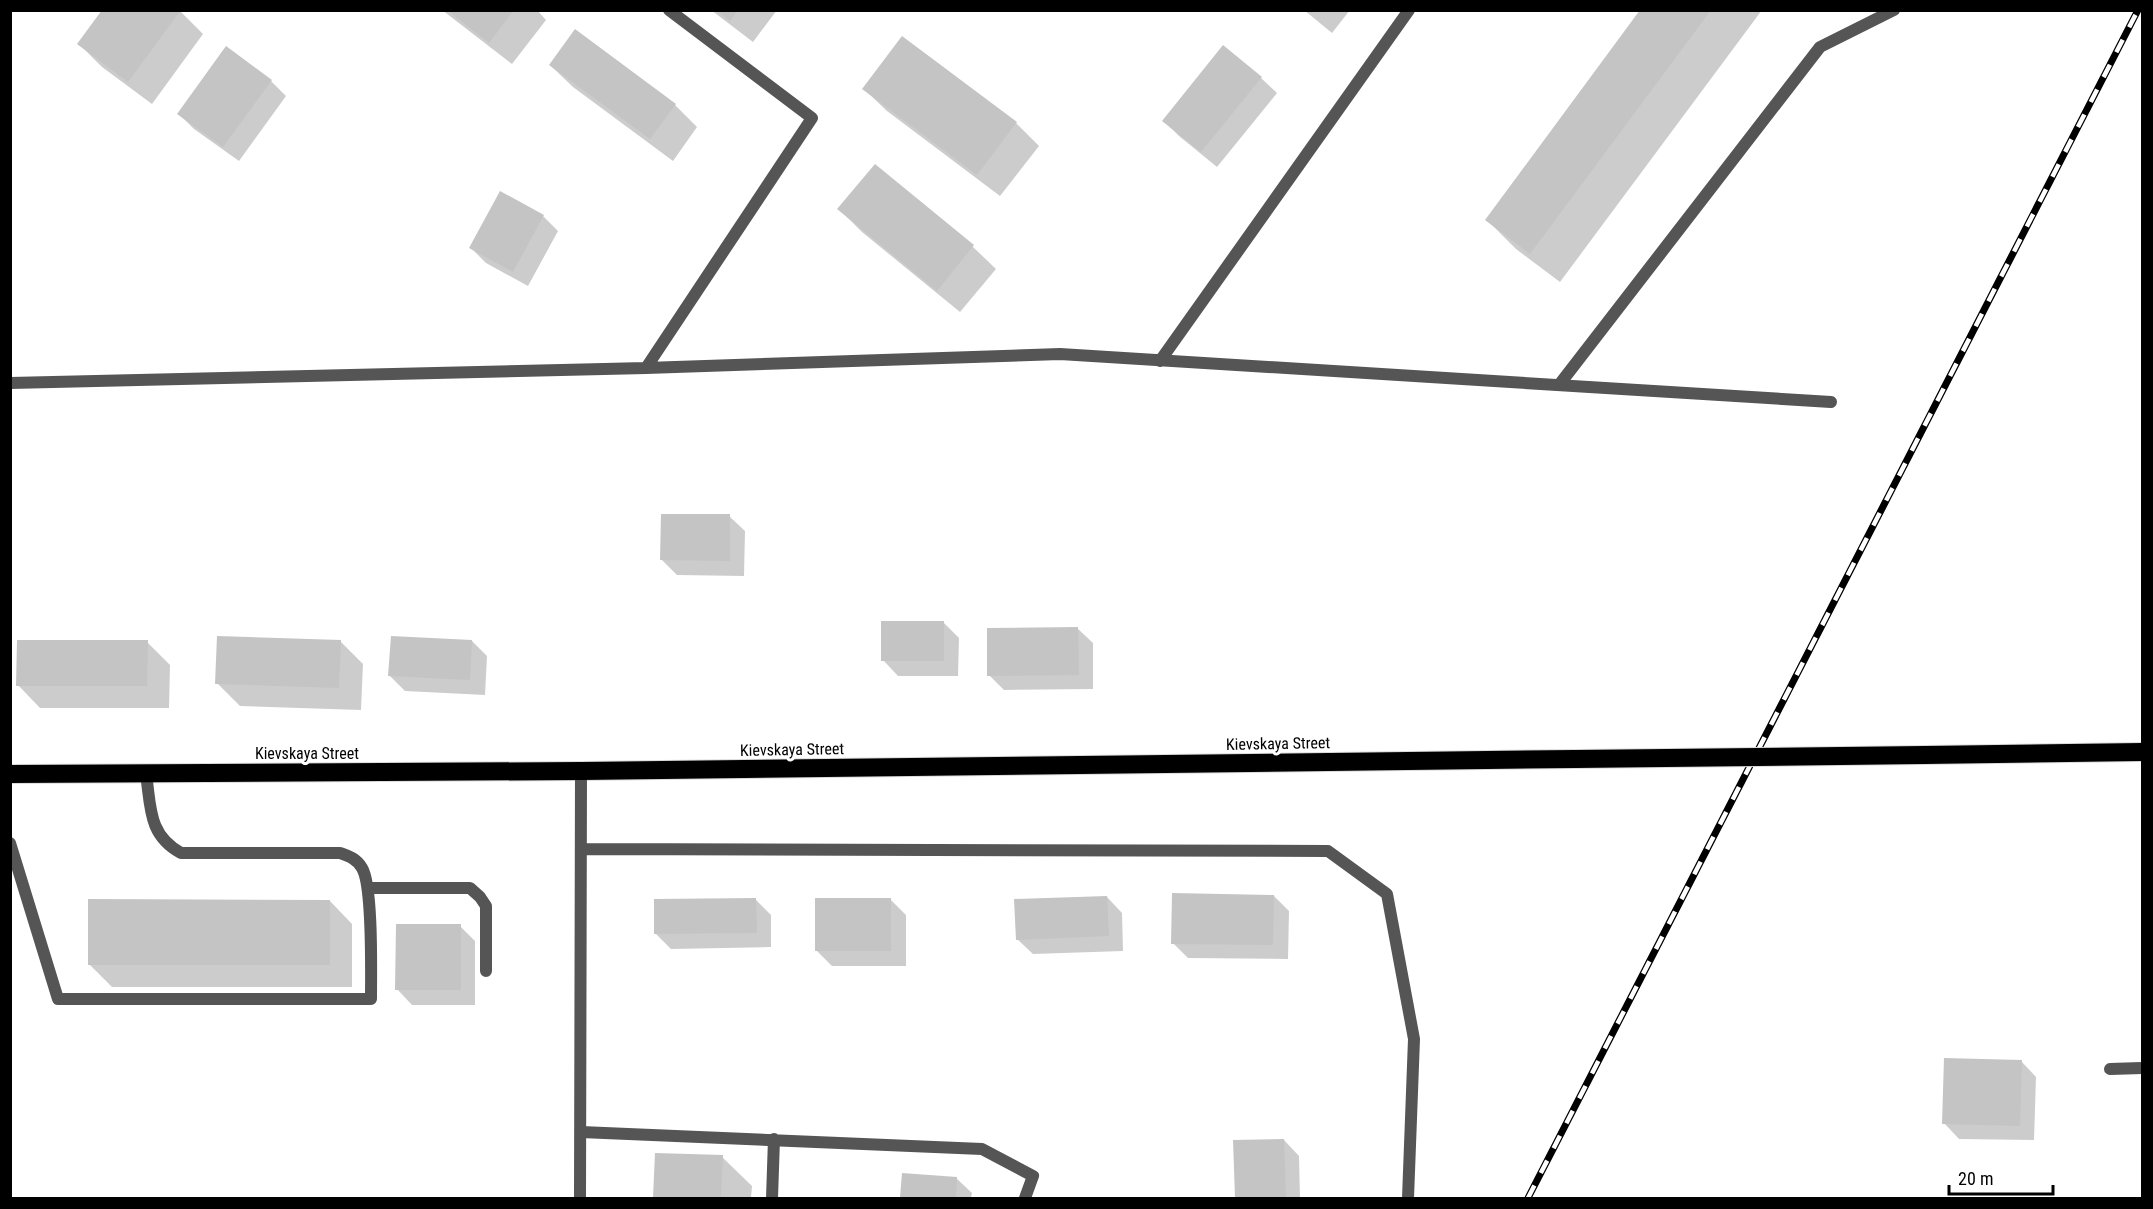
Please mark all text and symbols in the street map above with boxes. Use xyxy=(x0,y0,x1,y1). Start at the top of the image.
street label: Kievskaya Street xyxy=(1226,733,1330,754)
street label: Kievskaya Street xyxy=(740,739,844,760)
street label: Kievskaya Street xyxy=(255,744,359,763)
scale bar xyxy=(1949,1158,2052,1196)
text: 20 m xyxy=(1958,1168,1993,1189)

